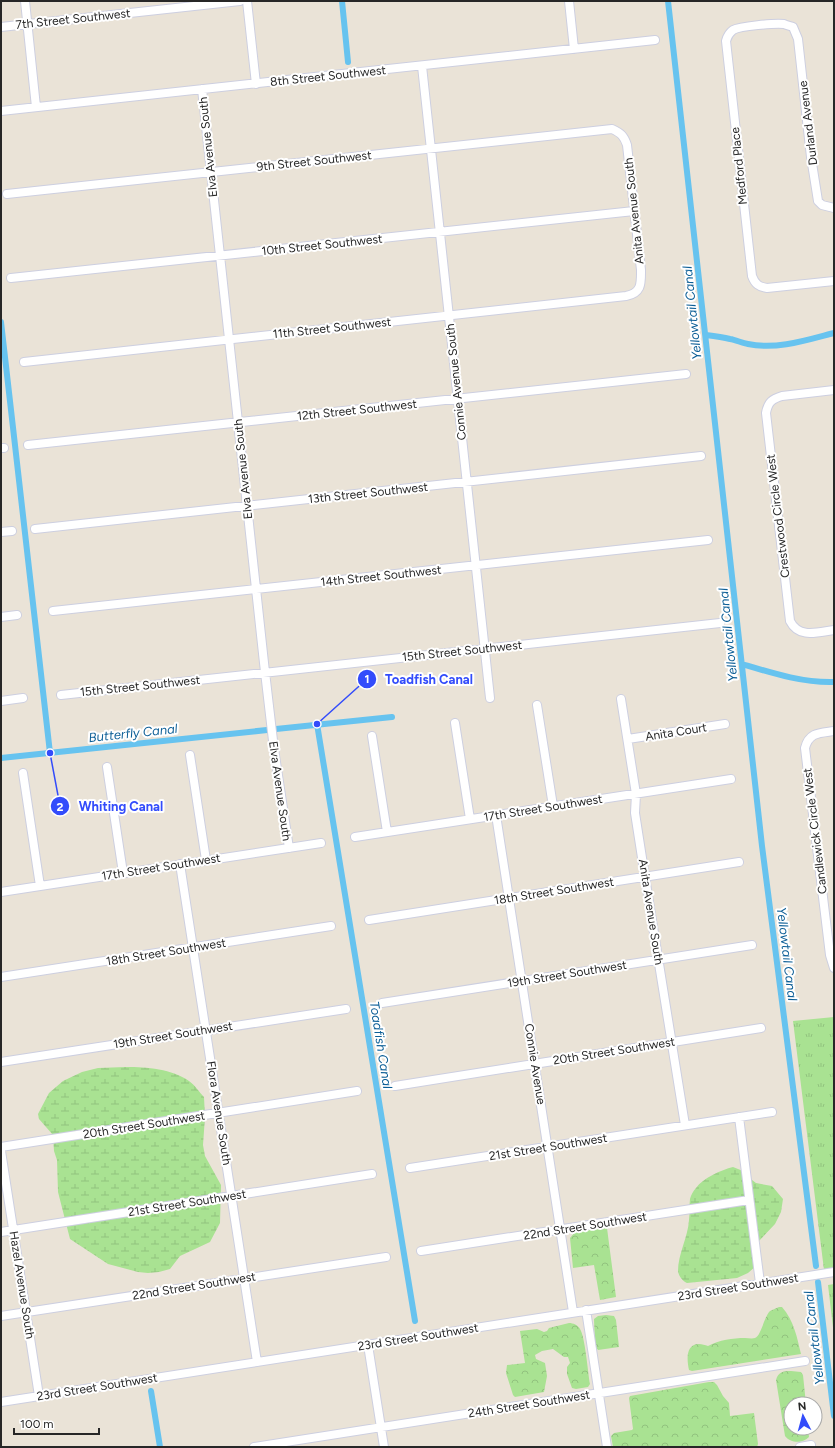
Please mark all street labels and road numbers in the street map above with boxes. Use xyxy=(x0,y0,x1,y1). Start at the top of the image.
street label: 7th Street Southwest xyxy=(15,6,132,32)
street label: 8th Street Southwest xyxy=(269,63,387,89)
street label: Durland Avenue xyxy=(796,80,820,166)
street label: Elva Avenue South xyxy=(196,96,220,198)
street label: Medford Place xyxy=(728,126,750,205)
street label: 9th Street Southwest xyxy=(256,148,373,174)
street label: Anita Avenue South xyxy=(621,157,647,265)
street label: 10th Street Southwest xyxy=(261,232,384,258)
street label: 11th Street Southwest xyxy=(272,315,392,341)
street label: Connie Avenue South xyxy=(443,323,469,441)
street label: 12th Street Southwest xyxy=(296,397,418,423)
street label: Elva Avenue South xyxy=(231,418,255,520)
street label: Crestwood Circle West xyxy=(763,453,793,579)
street label: 13th Street Southwest xyxy=(307,480,429,506)
street label: 14th Street Southwest xyxy=(320,563,442,589)
street label: 15th Street Southwest xyxy=(401,638,523,664)
street label: 15th Street Southwest xyxy=(79,673,201,699)
street label: Anita Court xyxy=(644,720,708,744)
street label: Elva Avenue South xyxy=(266,740,294,842)
street label: Candlewick Circle West xyxy=(800,767,830,895)
street label: 17th Street Southwest xyxy=(483,792,604,824)
street label: 17th Street Southwest xyxy=(101,851,222,883)
street label: Anita Avenue South xyxy=(636,858,666,966)
street label: 18th Street Southwest xyxy=(493,875,615,907)
street label: 18th Street Southwest xyxy=(105,936,227,968)
street label: 19th Street Southwest xyxy=(506,958,628,990)
street label: 19th Street Southwest xyxy=(112,1019,234,1051)
street label: Connie Avenue xyxy=(522,1022,548,1106)
street label: 20th Street Southwest xyxy=(552,1034,676,1068)
street label: Flora Avenue South xyxy=(204,1060,234,1166)
street label: 20th Street Southwest xyxy=(82,1108,206,1142)
street label: 21st Street Southwest xyxy=(488,1131,609,1163)
street label: 21st Street Southwest xyxy=(127,1187,248,1219)
street label: 22nd Street Southwest xyxy=(522,1209,648,1243)
street label: Hazel Avenue South xyxy=(7,1230,37,1340)
street label: 22nd Street Southwest xyxy=(131,1269,257,1303)
street label: 23rd Street Southwest xyxy=(677,1270,800,1303)
street label: 23rd Street Southwest xyxy=(357,1320,480,1353)
street label: 23rd Street Southwest xyxy=(36,1370,159,1403)
street label: 24th Street Southwest xyxy=(467,1387,591,1421)

